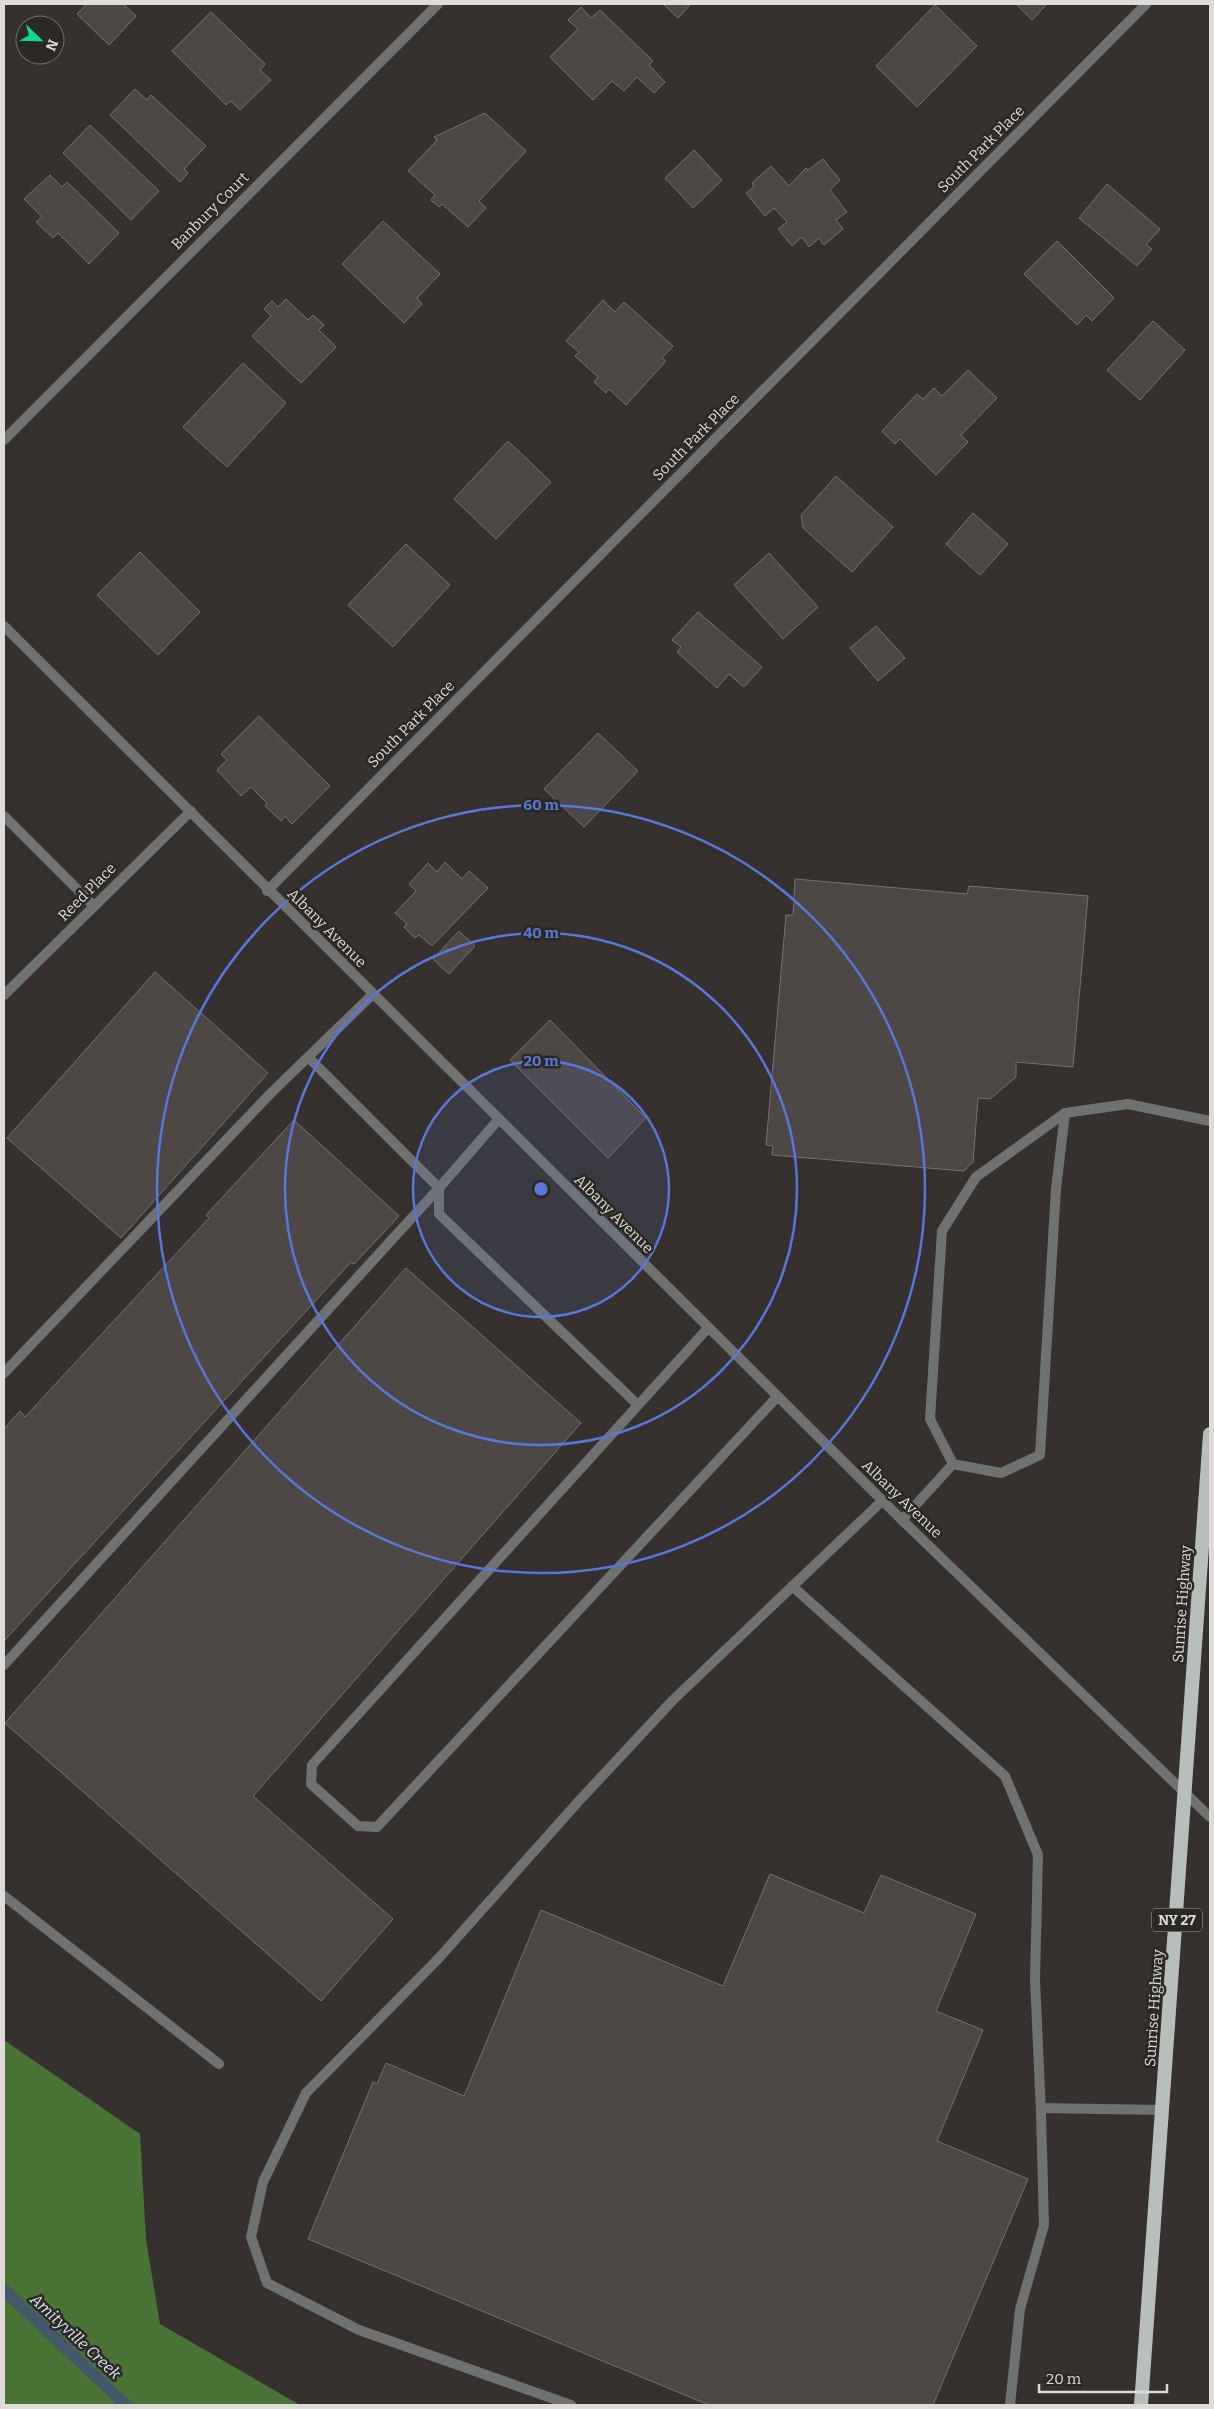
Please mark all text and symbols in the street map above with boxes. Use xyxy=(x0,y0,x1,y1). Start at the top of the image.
north arrow xyxy=(15,15,65,65)
text: N xyxy=(41,37,61,53)
street label: South Park Place xyxy=(934,102,1028,196)
street label: Banbury Court xyxy=(168,168,253,253)
street label: South Park Place xyxy=(649,390,743,484)
street label: South Park Place xyxy=(364,677,458,771)
text: 60 m xyxy=(523,796,559,814)
street label: Reed Place xyxy=(54,859,120,925)
street label: Albany Avenue xyxy=(284,885,370,971)
text: 40 m xyxy=(523,924,560,942)
text: 20 m xyxy=(524,1052,559,1070)
street label: Albany Avenue xyxy=(571,1171,657,1257)
centre of rings xyxy=(532,1180,550,1198)
street label: Albany Avenue xyxy=(858,1456,946,1542)
street label: Sunrise Highway xyxy=(1169,1545,1195,1663)
road number: NY 27 xyxy=(1152,1908,1202,1932)
street label: Sunrise Highway xyxy=(1141,1949,1167,2067)
water label: Amityville Creek xyxy=(26,2289,125,2383)
scale bar xyxy=(1039,2362,1166,2394)
text: 20 m xyxy=(1046,2370,1082,2388)

